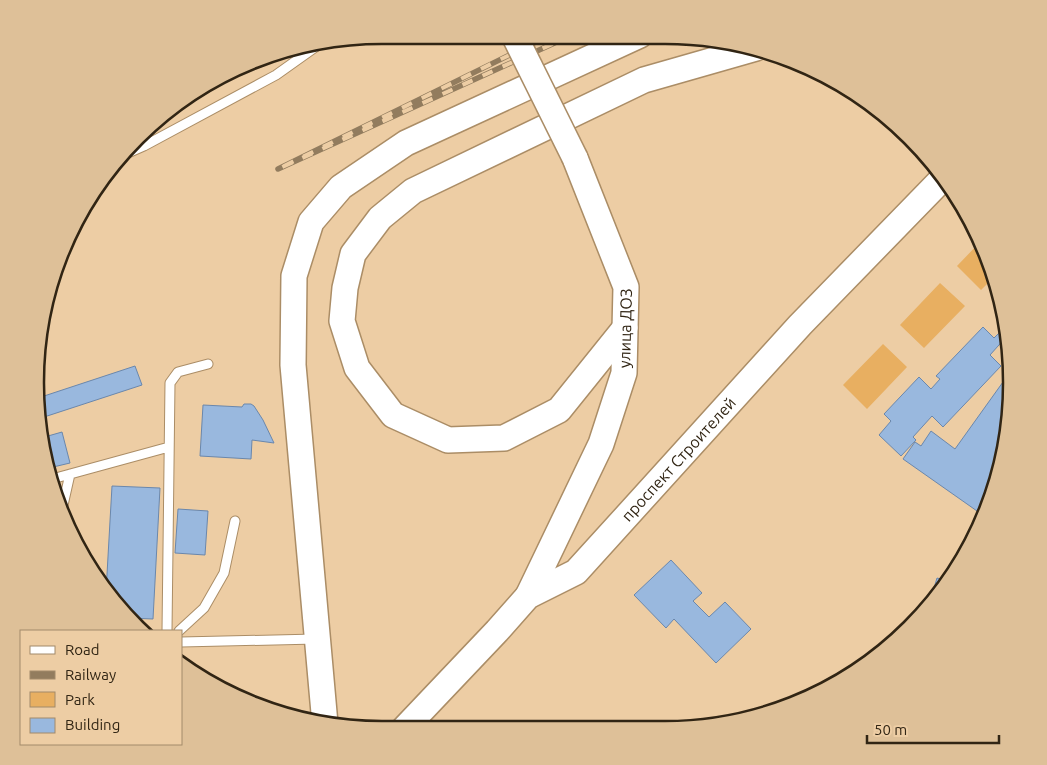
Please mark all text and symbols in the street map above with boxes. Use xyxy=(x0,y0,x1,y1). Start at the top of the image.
street label: улица ДОЗ xyxy=(615,288,635,368)
street label: проспект Строителей xyxy=(618,393,739,525)
legend xyxy=(20,630,182,745)
text: Road xyxy=(65,641,100,658)
text: Railway xyxy=(65,666,116,683)
text: Park xyxy=(65,691,95,708)
scale bar xyxy=(867,712,1000,744)
text: Building xyxy=(65,716,120,733)
text: 50 m xyxy=(874,721,907,738)

